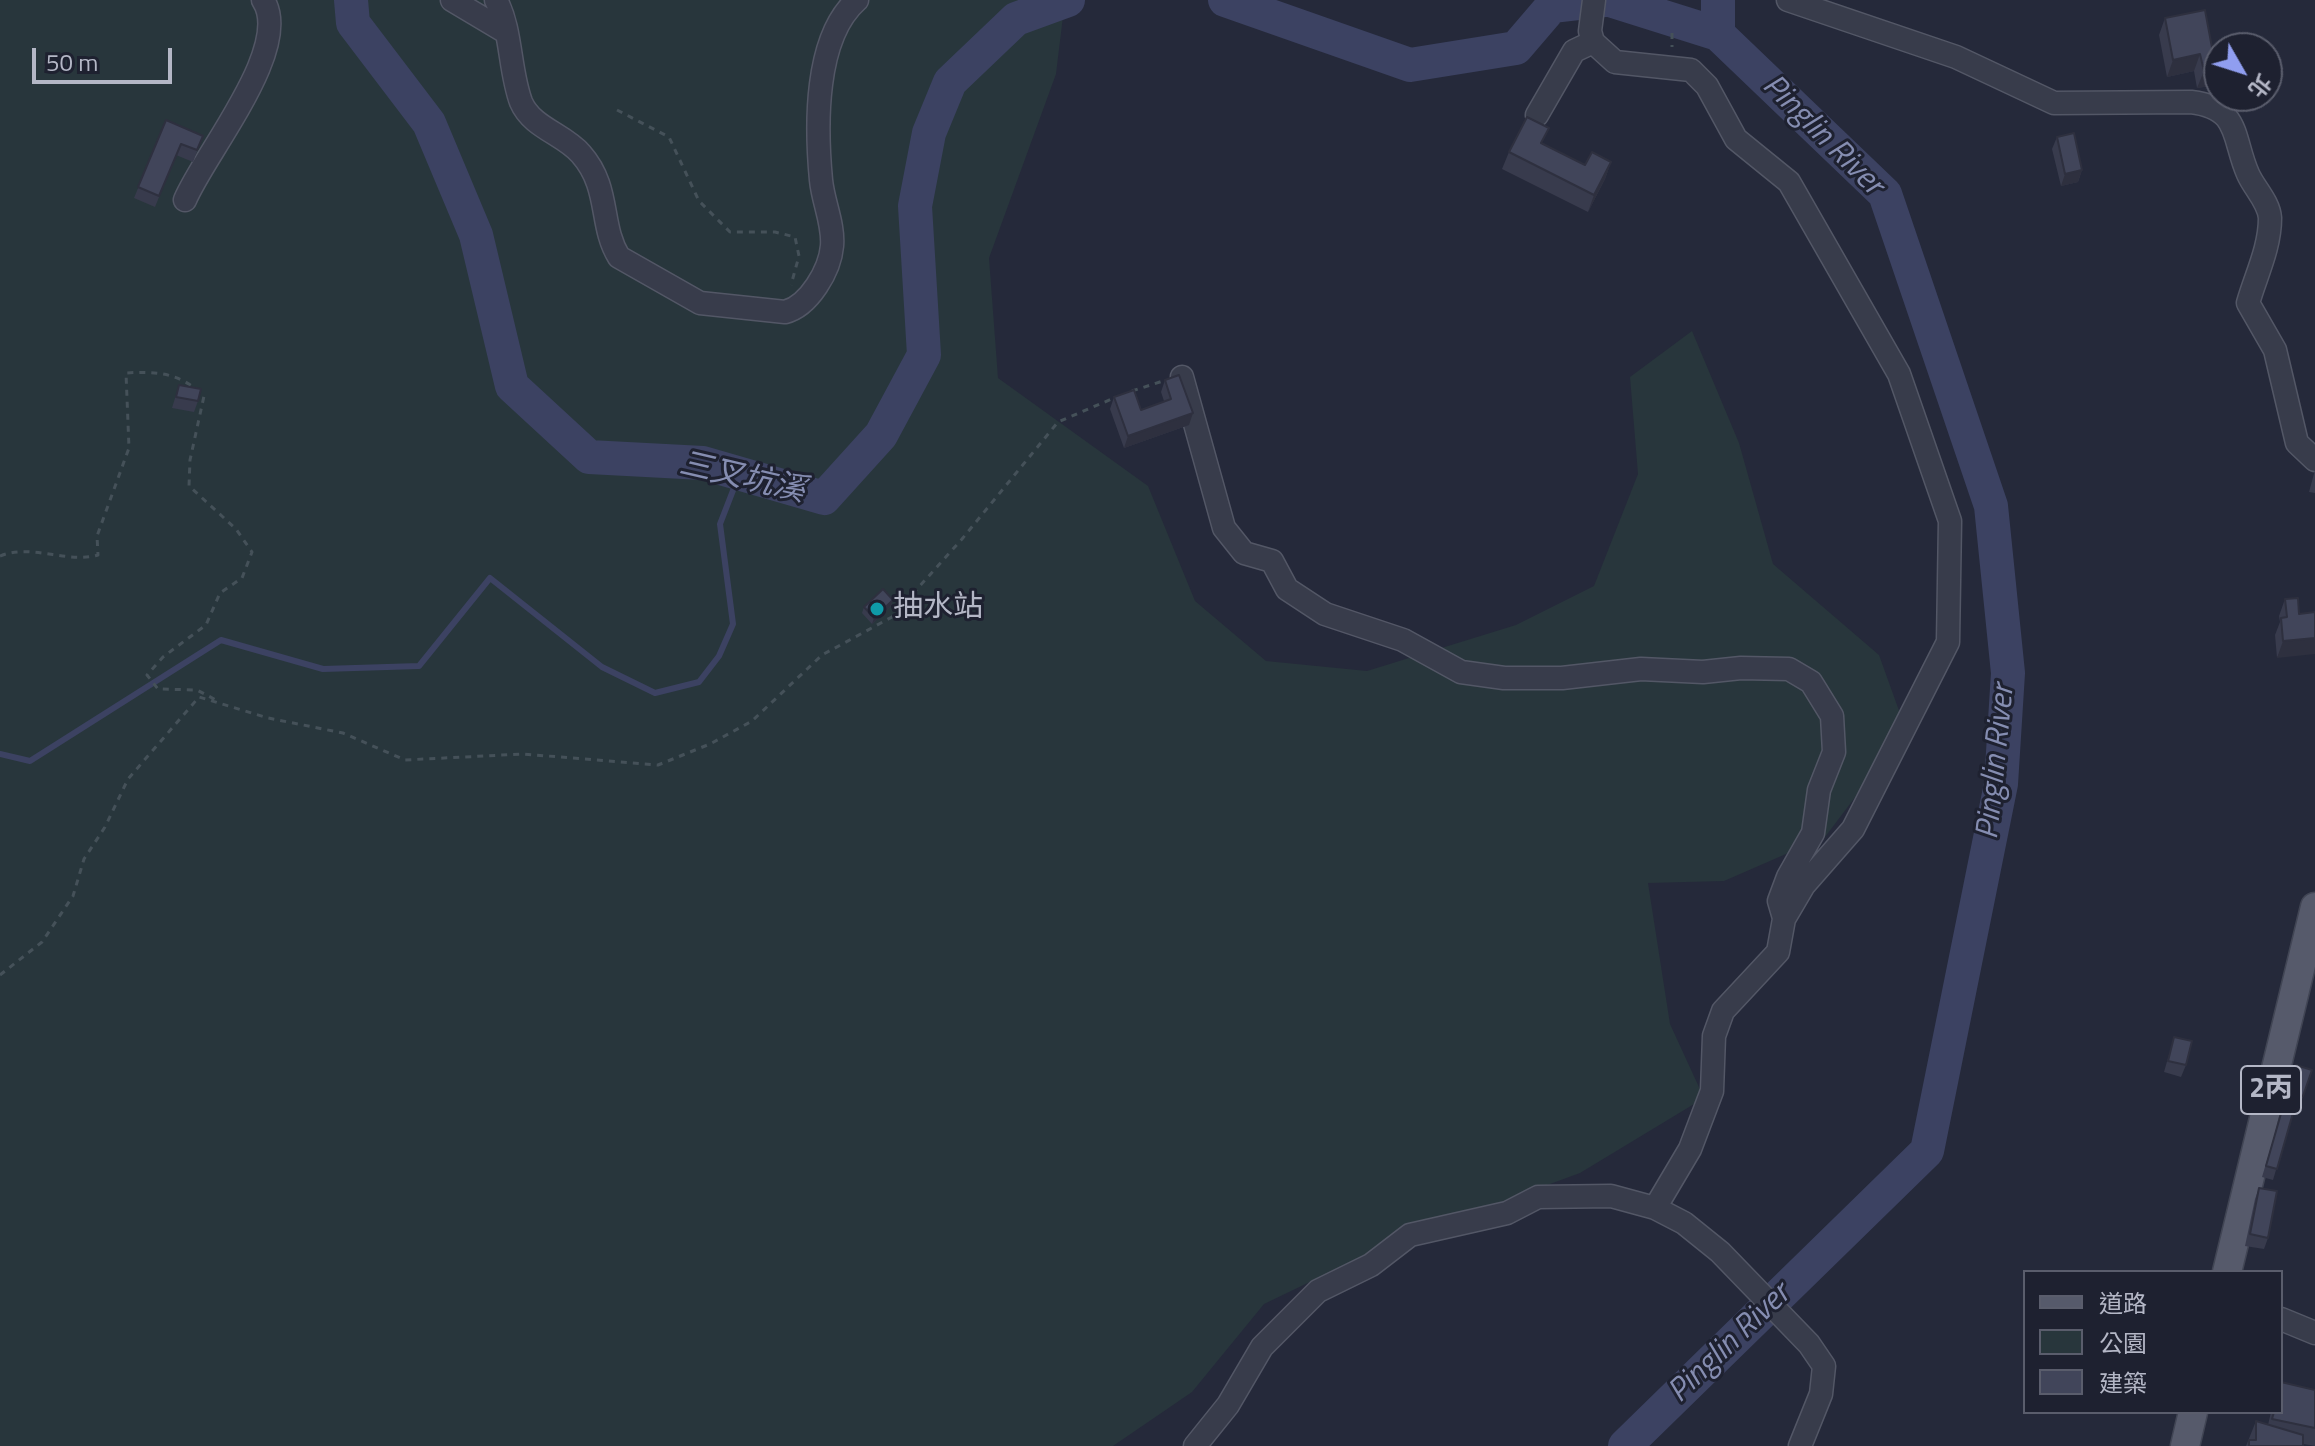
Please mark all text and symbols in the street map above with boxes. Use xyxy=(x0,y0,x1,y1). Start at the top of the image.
scale bar xyxy=(36,32,176,82)
north arrow xyxy=(2203,32,2283,112)
text: 50 m xyxy=(46,44,98,80)
text: 北 xyxy=(2240,67,2280,105)
water label: Pinglin River xyxy=(1754,68,1890,204)
water label: 三叉坑溪 xyxy=(675,446,809,512)
place label: 抽水站 xyxy=(893,591,983,627)
marker: 抽水站 xyxy=(868,600,886,618)
water label: Pinglin River xyxy=(1970,683,2024,841)
road number: 2丙 xyxy=(2241,1066,2301,1114)
legend xyxy=(2023,1270,2283,1414)
water label: Pinglin River xyxy=(1661,1276,1799,1412)
text: 道路 xyxy=(2099,1285,2147,1321)
text: 公園 xyxy=(2099,1325,2147,1361)
text: 建築 xyxy=(2099,1365,2147,1401)

